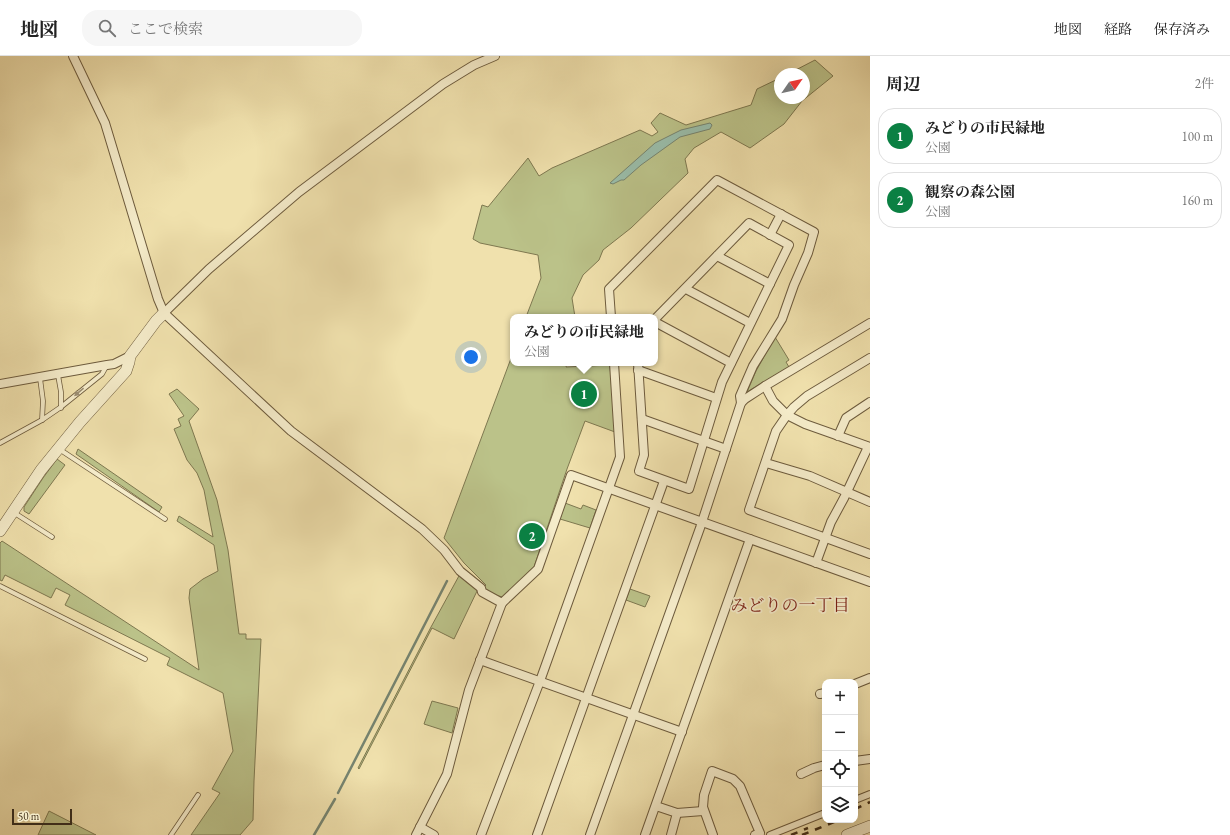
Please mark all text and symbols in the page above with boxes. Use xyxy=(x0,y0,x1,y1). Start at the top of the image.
search box xyxy=(82,10,362,46)
text: 地図 xyxy=(20,17,58,42)
icon: search xyxy=(96,17,118,39)
text: ここで検索 xyxy=(128,19,203,38)
text: 地図 xyxy=(1054,20,1082,38)
text: 経路 xyxy=(1104,20,1132,38)
text: 保存済み xyxy=(1154,20,1210,38)
north arrow xyxy=(774,68,810,104)
text: 周辺 xyxy=(886,73,920,95)
text: 2件 xyxy=(1195,75,1214,92)
text: みどりの市民緑地 xyxy=(925,118,1045,137)
text: 1 xyxy=(897,128,903,145)
text: 100 m xyxy=(1182,128,1213,145)
text: 公園 xyxy=(925,139,951,156)
text: 観察の森公園 xyxy=(925,182,1015,201)
text: 2 xyxy=(897,192,903,209)
text: 160 m xyxy=(1182,192,1213,209)
text: 公園 xyxy=(925,203,951,220)
popup xyxy=(510,314,658,366)
text: みどりの市民緑地 xyxy=(524,322,644,341)
text: 公園 xyxy=(524,343,550,360)
your location xyxy=(461,347,481,367)
pin: 1 xyxy=(571,379,597,409)
one-way arrow xyxy=(74,388,85,397)
pin: 2 xyxy=(519,521,545,551)
district label: みどりの一丁目 xyxy=(731,594,850,616)
map controls xyxy=(822,679,858,823)
button: + xyxy=(822,679,858,715)
button: − xyxy=(822,715,858,751)
button: locate xyxy=(822,751,858,787)
button: layers xyxy=(822,787,858,823)
scale bar xyxy=(12,807,72,826)
text: 50 m xyxy=(18,809,39,823)

